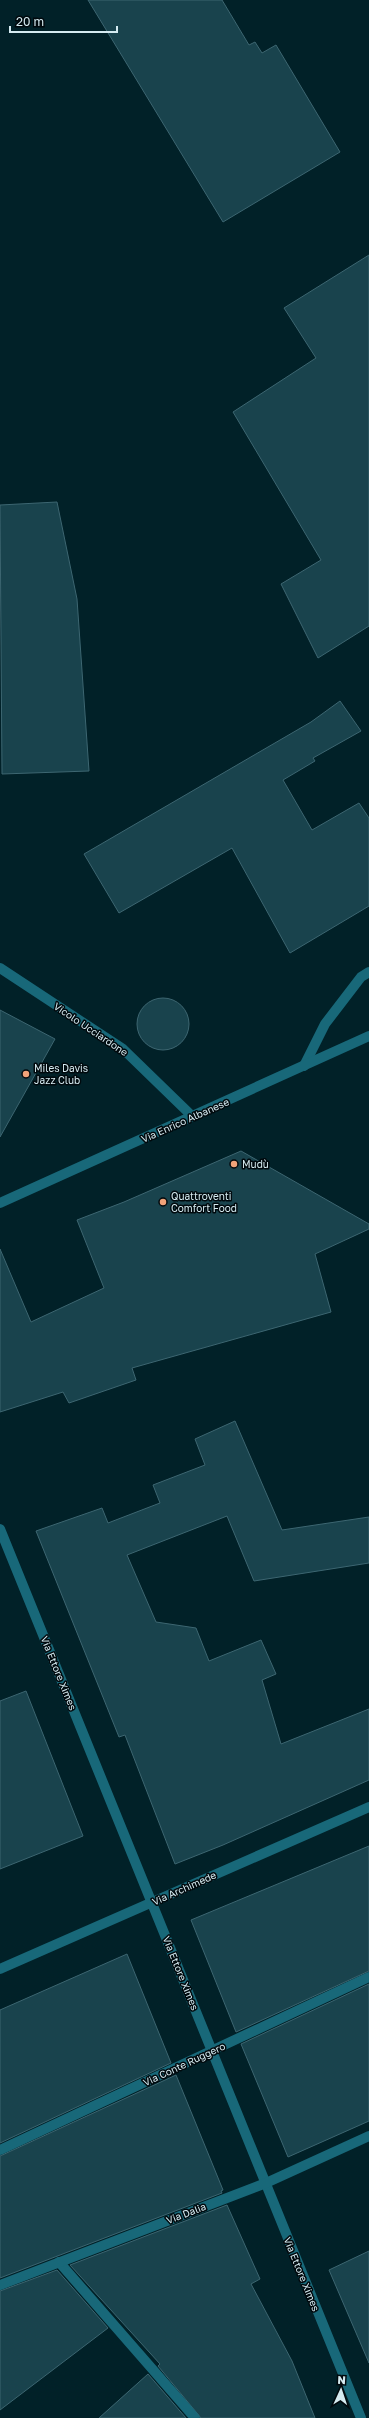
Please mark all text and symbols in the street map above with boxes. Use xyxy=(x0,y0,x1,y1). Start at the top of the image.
scale bar xyxy=(10,8,117,34)
text: 20 m xyxy=(16,14,44,29)
street label: Vicolo Ucciardone xyxy=(52,1000,131,1058)
place label: Miles Davis Jazz Club xyxy=(34,1062,88,1086)
marker: Miles Davis Jazz Club xyxy=(21,1069,31,1079)
street label: Via Enrico Albanese xyxy=(139,1095,231,1145)
place label: Mudù xyxy=(242,1158,269,1170)
marker: Mudù xyxy=(229,1159,239,1169)
place label: Quattroventi Comfort Food xyxy=(171,1190,237,1214)
marker: Quattroventi Comfort Food xyxy=(158,1197,168,1207)
street label: Via Ettore Ximes xyxy=(39,1634,79,1712)
street label: Via Archimede xyxy=(150,1868,218,1907)
street label: Via Ettore Ximes xyxy=(161,1934,201,2012)
street label: Via Conte Ruggero xyxy=(141,2040,227,2088)
street label: Via Dalia xyxy=(164,2200,208,2226)
street label: Via Ettore Ximes xyxy=(282,2235,322,2313)
north arrow xyxy=(321,2370,361,2410)
text: N xyxy=(337,2373,346,2386)

